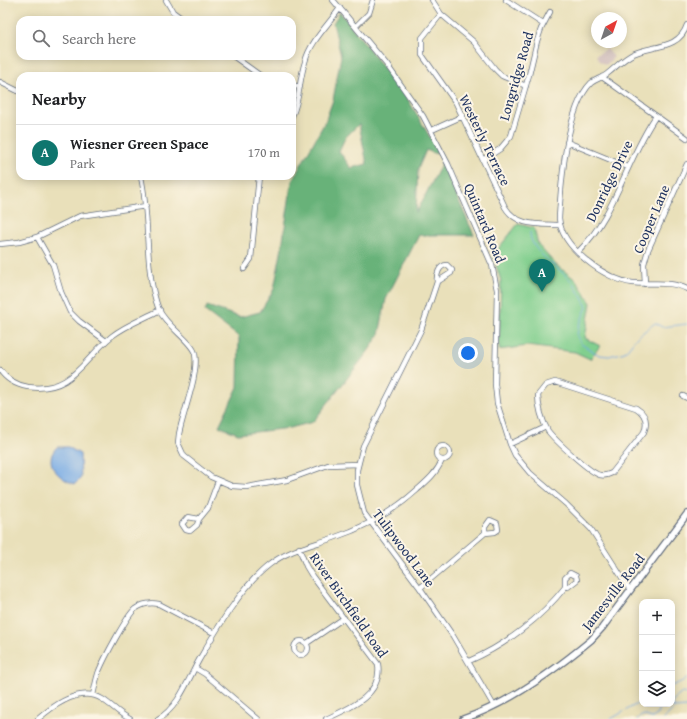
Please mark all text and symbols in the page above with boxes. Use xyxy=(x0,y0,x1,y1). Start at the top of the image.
north arrow xyxy=(591,12,627,48)
search box xyxy=(16,16,296,60)
icon: search xyxy=(30,27,52,49)
text: Search here xyxy=(62,28,136,49)
street label: Longridge Road xyxy=(494,29,538,123)
text: Nearby xyxy=(32,86,86,111)
street label: Westerly Terrace xyxy=(454,91,516,189)
text: Wiesner Green Space xyxy=(70,133,209,154)
street label: Donridge Drive xyxy=(581,136,638,225)
text: A xyxy=(41,143,49,162)
text: 170 m xyxy=(248,143,280,162)
text: Park xyxy=(70,154,95,173)
street label: Quintard Road xyxy=(459,180,511,266)
street label: Cooper Lane xyxy=(628,181,675,256)
pin: A xyxy=(529,259,555,292)
your location xyxy=(458,343,478,363)
street label: Tulipwood Lane xyxy=(368,505,440,592)
street label: River Birchfield Road xyxy=(305,548,393,662)
street label: Jamesville Road xyxy=(575,549,650,636)
map controls xyxy=(639,599,675,707)
button: + xyxy=(639,599,675,635)
button: − xyxy=(639,635,675,671)
button: layers xyxy=(639,671,675,707)

